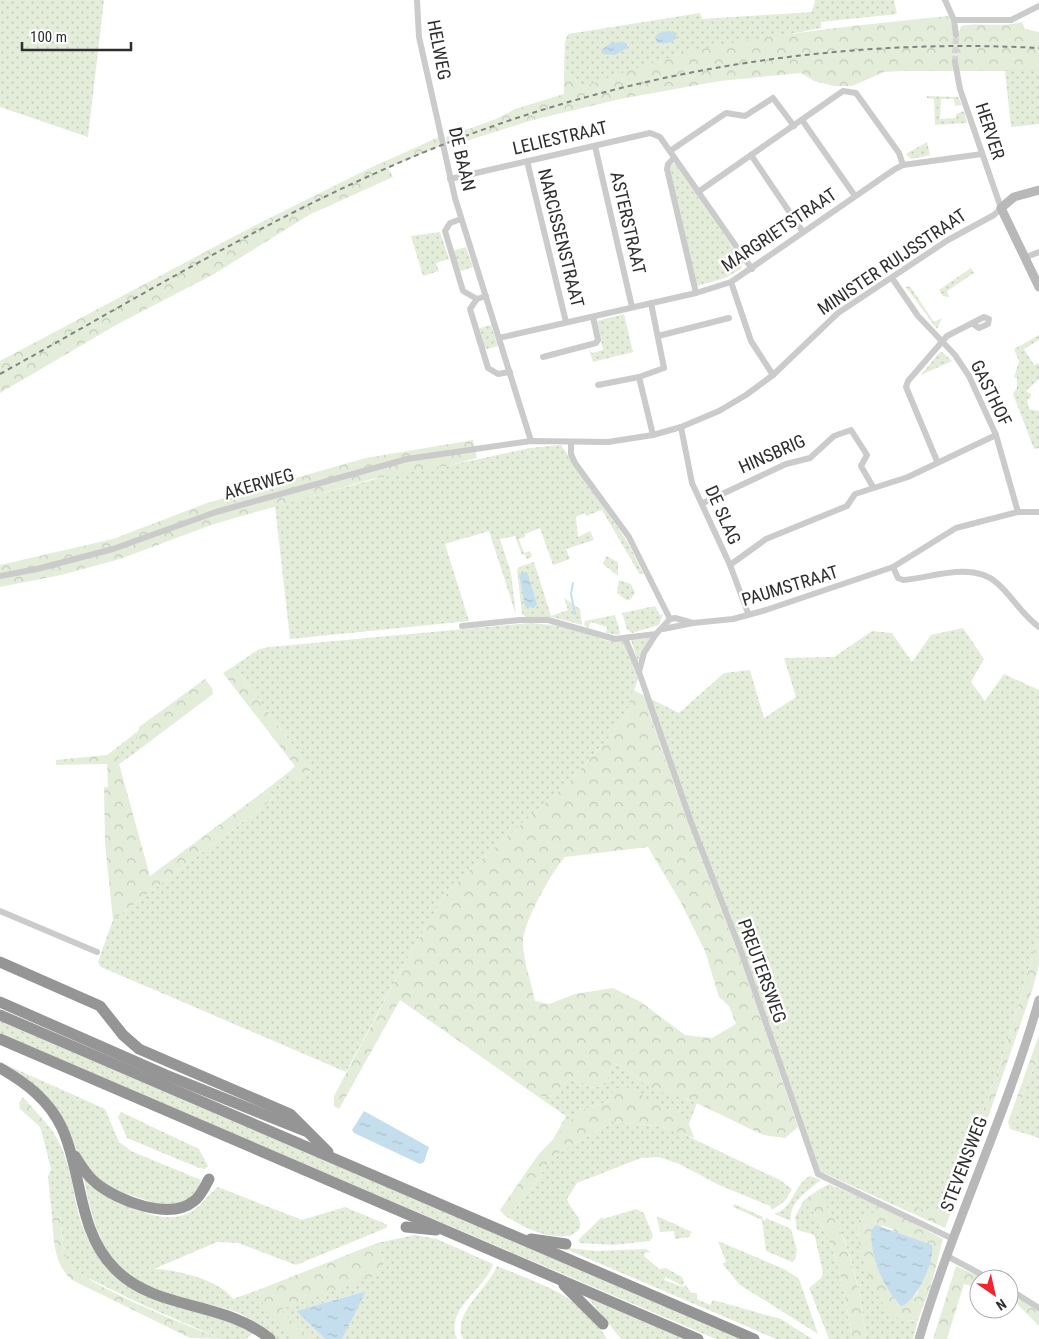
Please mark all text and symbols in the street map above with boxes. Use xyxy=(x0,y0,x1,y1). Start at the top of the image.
street label: HELWEG xyxy=(423,18,456,82)
scale bar xyxy=(22,20,131,52)
text: 100 m xyxy=(30,28,67,46)
street label: HERVER xyxy=(972,100,1010,162)
street label: LELIESTRAAT xyxy=(510,116,609,159)
street label: DE BAAN xyxy=(445,125,480,193)
street label: NARCISSENSTRAAT xyxy=(534,166,589,309)
street label: ASTERSTRAAT xyxy=(606,169,651,276)
street label: MARGRIETSTRAAT xyxy=(717,183,840,276)
street label: MINISTER RUIJSSTRAAT xyxy=(813,204,970,319)
street label: GASTHOF xyxy=(967,357,1016,429)
street label: HINSBRIG xyxy=(735,430,808,478)
street label: AKERWEG xyxy=(221,464,296,504)
street label: DE SLAG xyxy=(701,482,746,548)
street label: PAUMSTRAAT xyxy=(739,561,841,610)
street label: PREUTERSWEG xyxy=(734,916,791,1026)
street label: STEVENSWEG xyxy=(936,1113,991,1214)
north arrow xyxy=(969,1269,1019,1319)
text: N xyxy=(993,1296,1009,1314)

